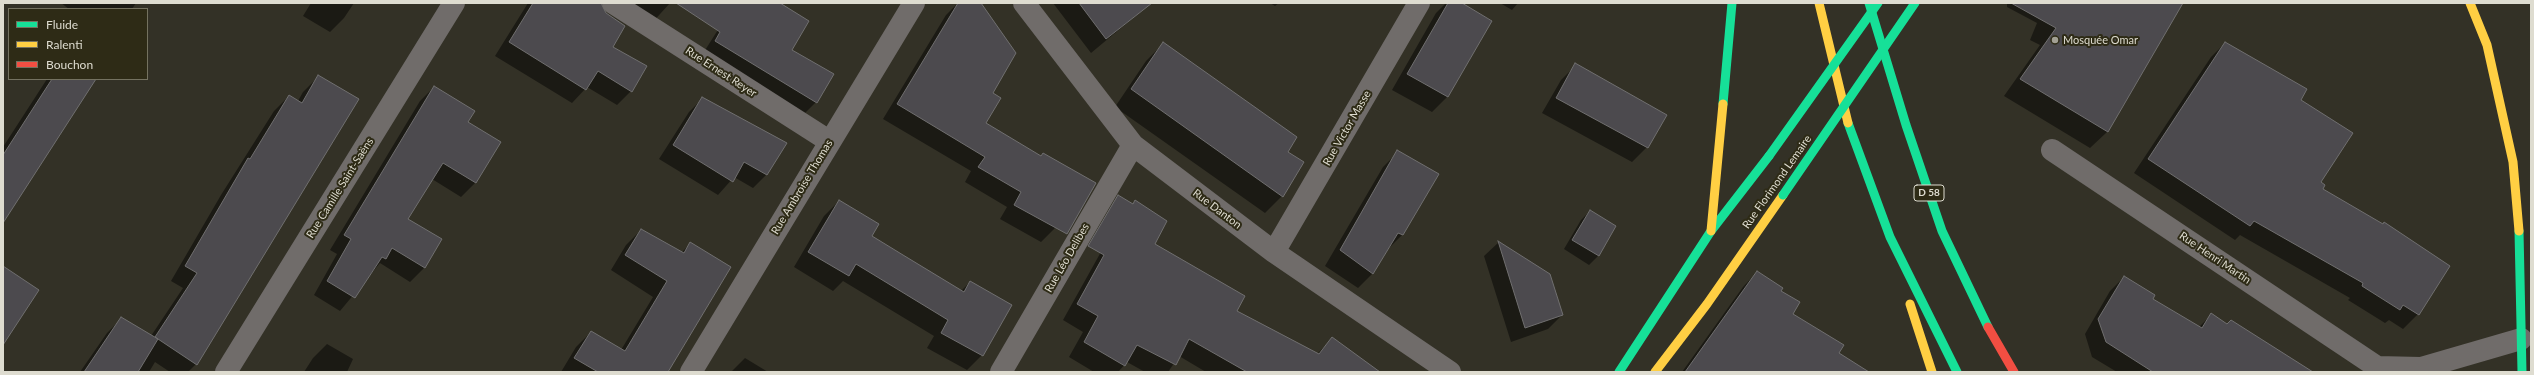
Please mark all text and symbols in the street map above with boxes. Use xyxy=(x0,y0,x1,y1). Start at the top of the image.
legend xyxy=(8,8,148,80)
text: Fluide xyxy=(46,17,78,32)
place label: Mosquée Omar xyxy=(2063,33,2138,47)
marker: Mosquée Omar xyxy=(2050,35,2060,45)
text: Ralenti xyxy=(46,37,83,52)
street label: Rue Ernest Reyer xyxy=(683,44,759,100)
text: Bouchon xyxy=(46,57,93,72)
street label: Rue Victor Masse xyxy=(1320,88,1374,168)
street label: Rue Florimond Lemaire xyxy=(1740,133,1814,231)
street label: Rue Camille Saint-Saëns xyxy=(304,135,376,241)
street label: Rue Ambroise Thomas xyxy=(768,137,836,237)
road number: D 58 xyxy=(1914,185,1944,201)
street label: Rue Danton xyxy=(1190,186,1244,232)
street label: Rue Léo Delibes xyxy=(1042,221,1092,295)
street label: Rue Henri Martin xyxy=(2177,229,2253,287)

